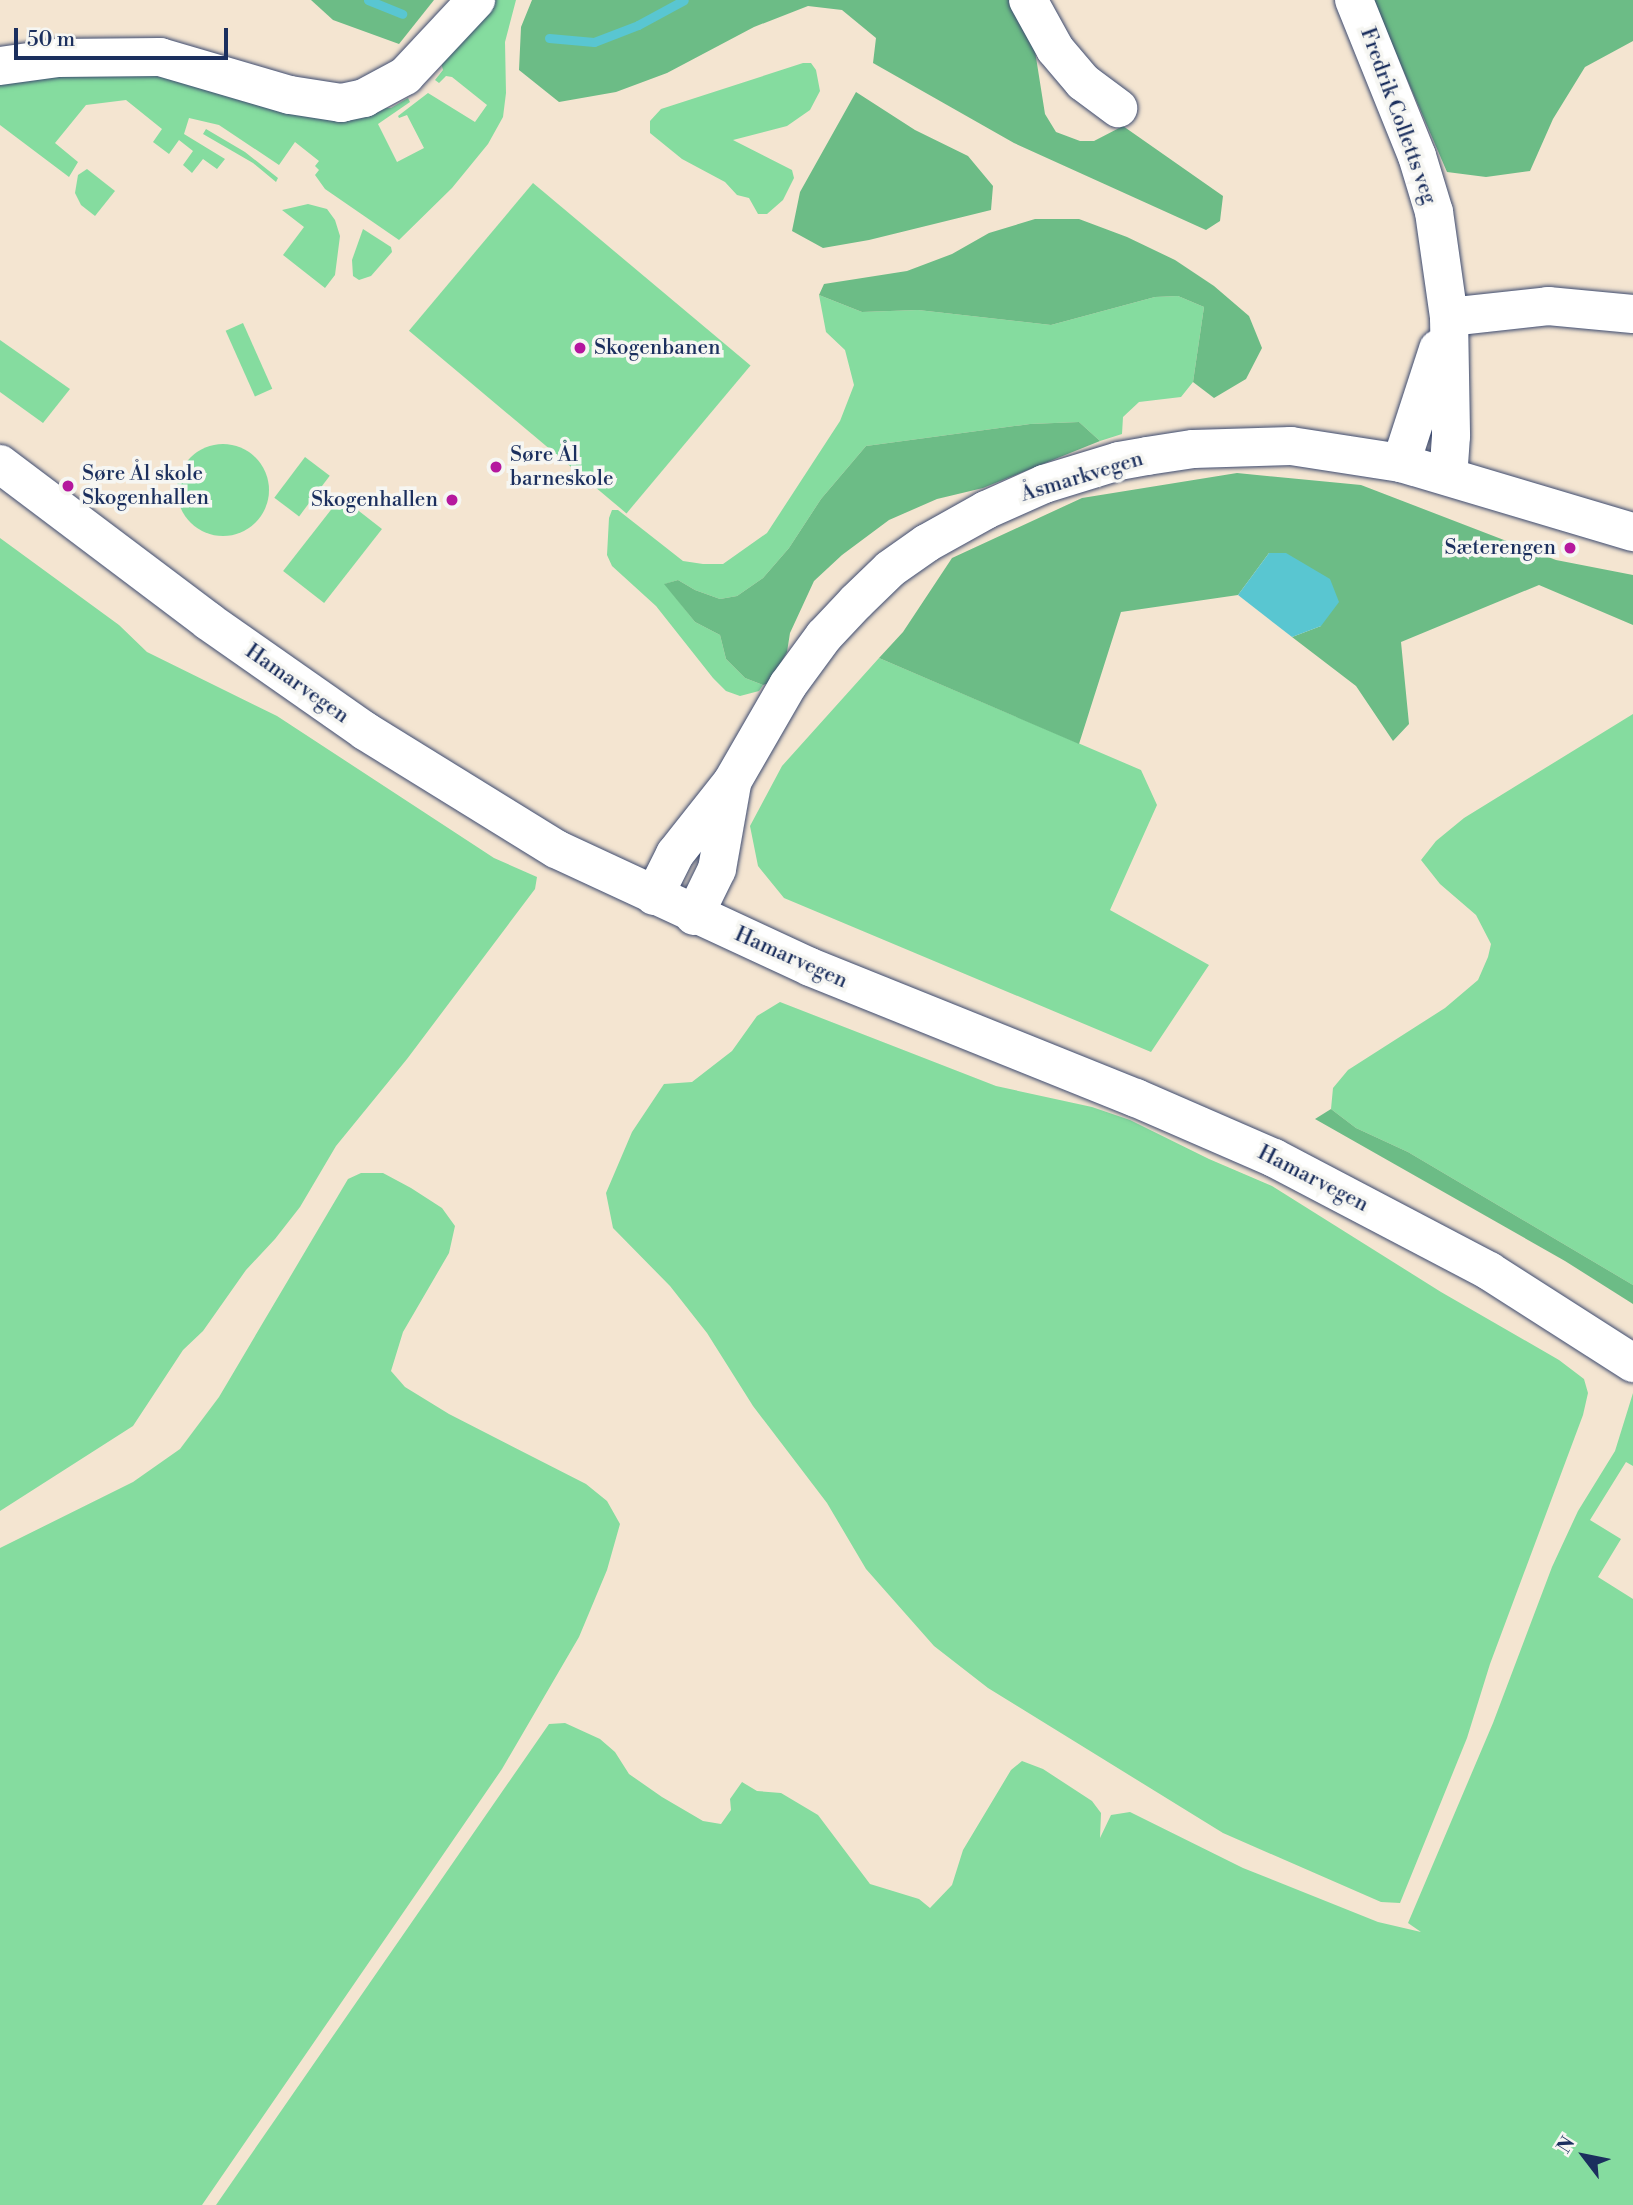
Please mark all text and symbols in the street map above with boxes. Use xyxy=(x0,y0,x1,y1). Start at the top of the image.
scale bar xyxy=(18,14,231,58)
street label: Fredrik Colletts veg xyxy=(1354,24,1442,208)
text: 50 m xyxy=(27,27,75,53)
place label: Skogenbanen xyxy=(594,335,721,361)
marker: Skogenbanen xyxy=(572,340,588,356)
place label: Søre Ål barneskole xyxy=(510,442,614,492)
street label: Åsmarkvegen xyxy=(1018,446,1146,508)
marker: Søre Ål barneskole xyxy=(488,459,504,475)
place label: Søre Ål skole Skogenhallen xyxy=(82,461,209,511)
marker: Søre Ål skole Skogenhallen xyxy=(60,478,76,494)
place label: Skogenhallen xyxy=(311,487,438,513)
marker: Skogenhallen xyxy=(444,492,460,508)
place label: Sæterengen xyxy=(1444,535,1556,561)
marker: Sæterengen xyxy=(1562,540,1578,556)
street label: Hamarvegen xyxy=(240,639,354,729)
street label: Hamarvegen xyxy=(731,922,851,994)
street label: Hamarvegen xyxy=(1253,1140,1373,1218)
north arrow xyxy=(1549,2121,1619,2191)
text: N xyxy=(1552,2132,1580,2158)

